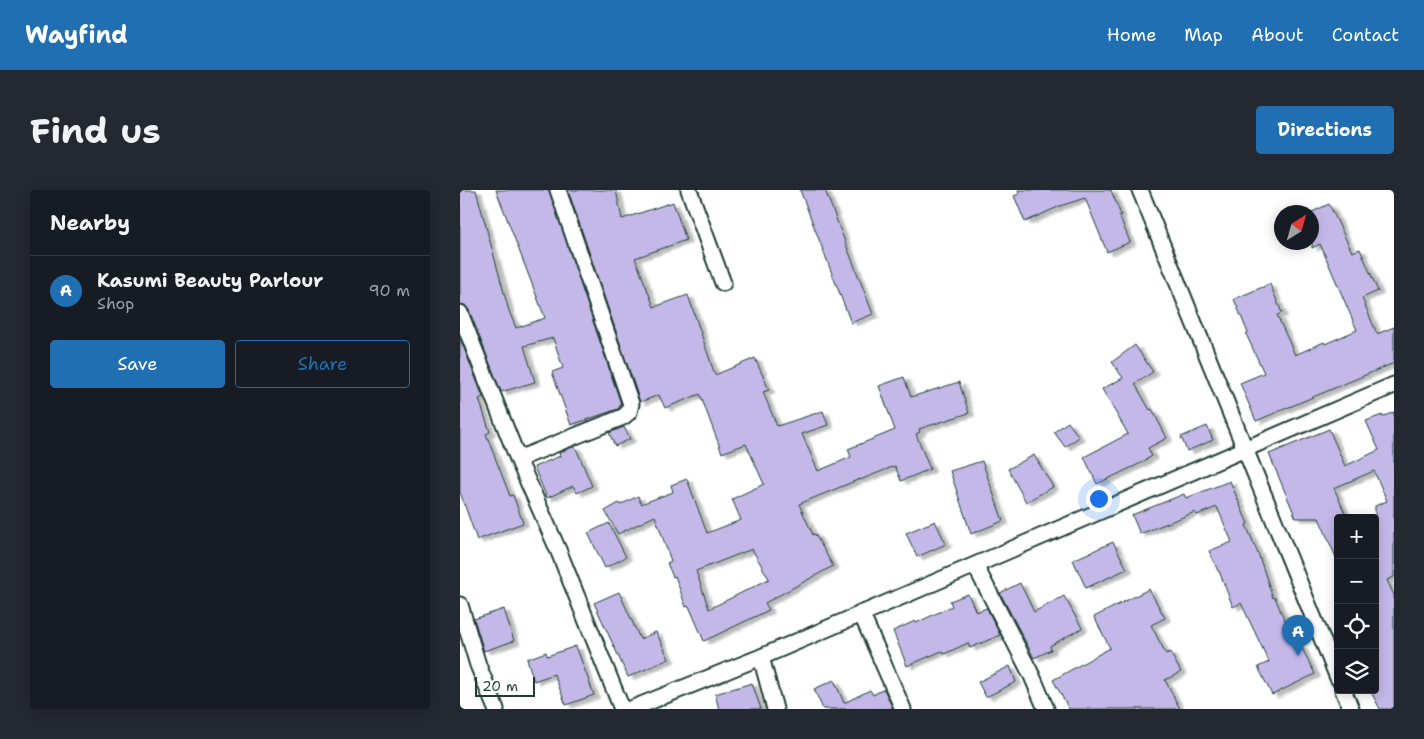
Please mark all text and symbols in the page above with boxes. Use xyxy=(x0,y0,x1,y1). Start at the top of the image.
text: Wayfind xyxy=(25,19,128,51)
text: Home xyxy=(1107,23,1156,47)
text: Map xyxy=(1184,23,1223,47)
text: About xyxy=(1251,23,1304,47)
text: Contact xyxy=(1332,23,1399,47)
button: Directions xyxy=(1256,106,1394,154)
text: Find us xyxy=(30,107,161,154)
north arrow xyxy=(1274,205,1319,250)
text: Nearby xyxy=(50,209,130,237)
text: Kasumi Beauty Parlour xyxy=(97,268,324,293)
text: A xyxy=(60,280,72,301)
text: 90 m xyxy=(369,280,410,301)
text: Shop xyxy=(97,293,134,314)
button: Save xyxy=(50,340,225,388)
button: Share xyxy=(235,340,410,388)
your location xyxy=(1086,486,1112,512)
map controls xyxy=(1334,514,1379,694)
button: + xyxy=(1334,514,1379,559)
button: − xyxy=(1334,559,1379,604)
button: locate xyxy=(1334,604,1379,649)
pin: A xyxy=(1282,615,1314,656)
button: layers xyxy=(1334,649,1379,694)
scale bar xyxy=(475,674,535,697)
text: 20 m xyxy=(482,677,518,695)

